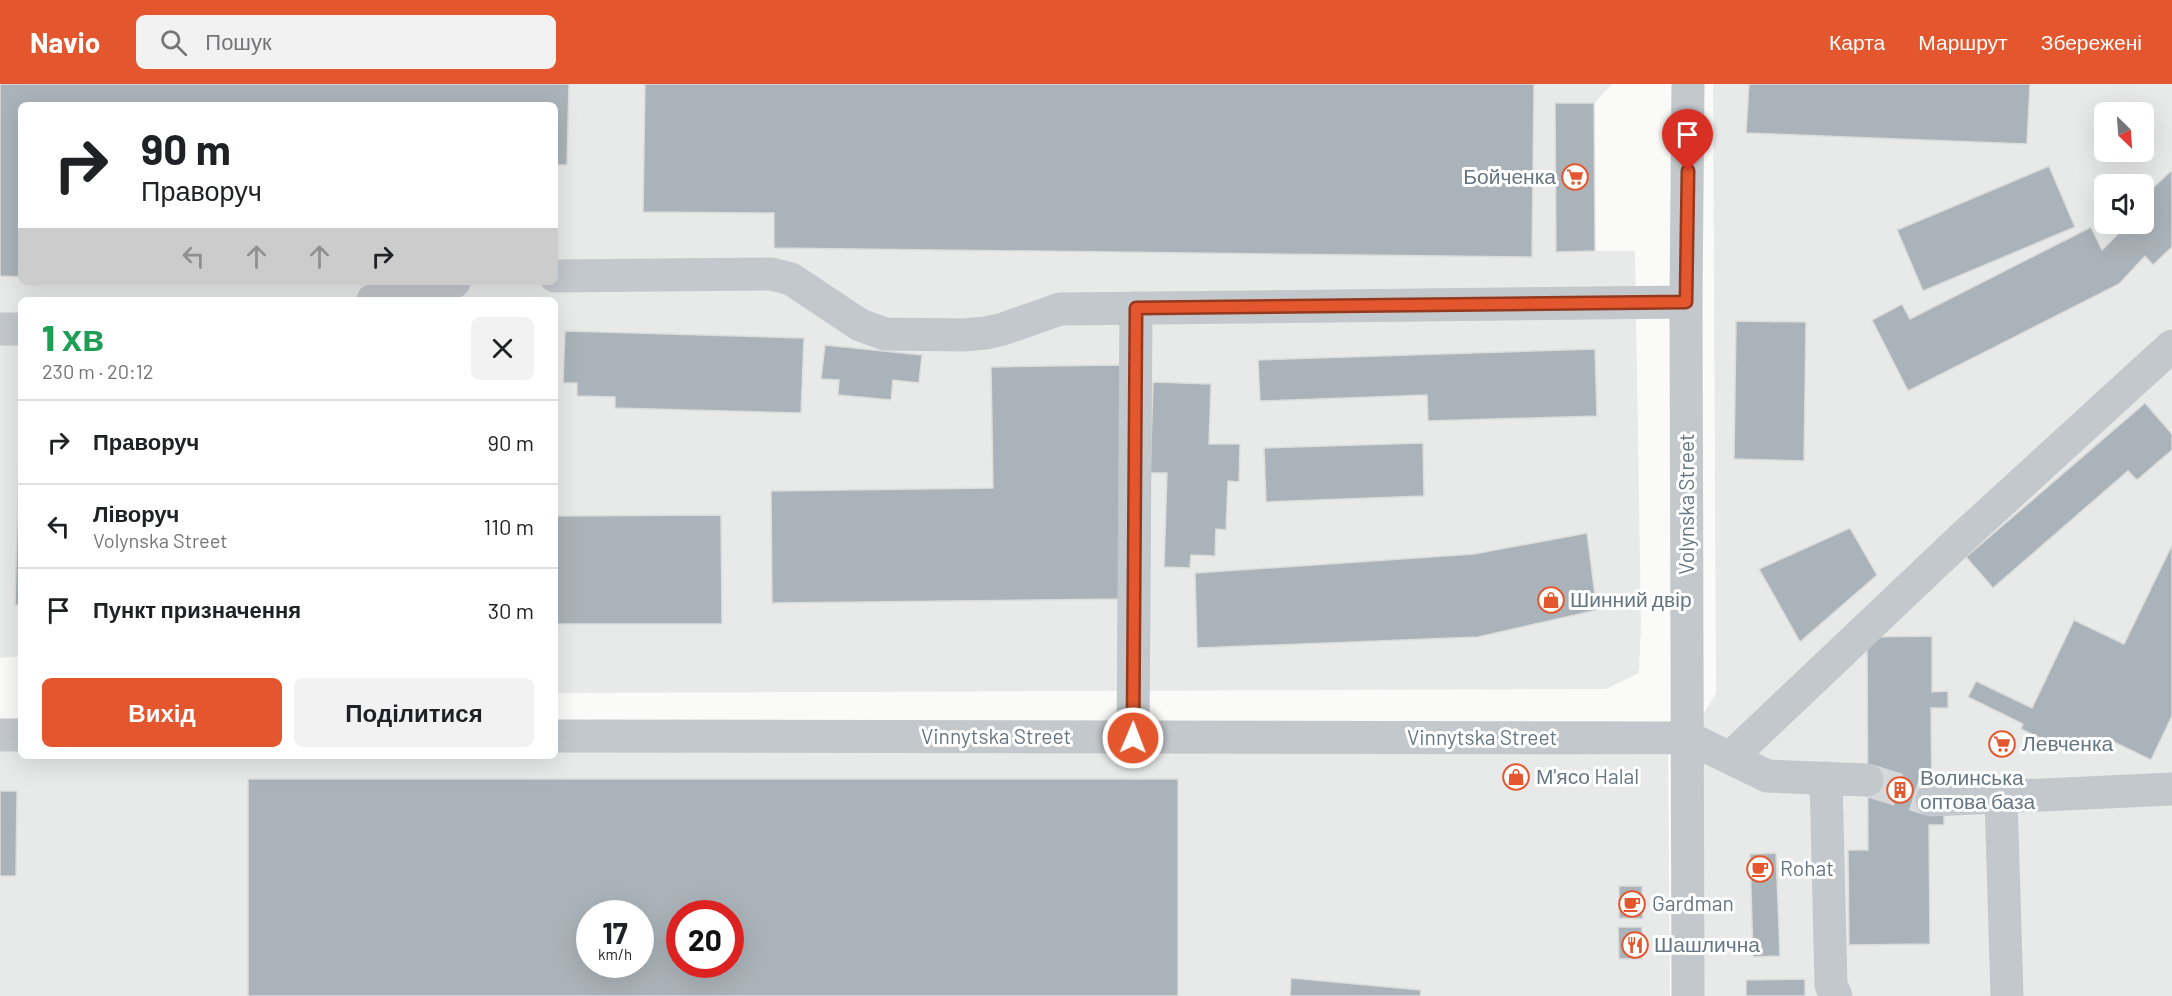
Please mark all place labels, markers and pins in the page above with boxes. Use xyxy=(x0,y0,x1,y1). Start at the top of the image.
pin xyxy=(1662,109,1713,171)
supermarket icon: Бойченка xyxy=(1560,162,1590,192)
place label: Бойченка xyxy=(1463,163,1556,188)
shop icon: Шинний двір xyxy=(1536,585,1566,615)
place label: Шинний двір xyxy=(1570,586,1692,611)
supermarket icon: Левченка xyxy=(1987,729,2017,759)
place label: Левченка xyxy=(2022,730,2114,755)
shop icon: М'ясо Halal xyxy=(1501,762,1531,792)
place label: М'ясо Halal xyxy=(1536,763,1639,788)
place label: Волинська оптова база xyxy=(1920,764,2036,813)
building icon: Волинська оптова база xyxy=(1885,775,1915,805)
cafe icon: Rohat xyxy=(1745,854,1775,884)
place label: Rohat xyxy=(1780,855,1834,880)
cafe icon: Gardman xyxy=(1617,889,1647,919)
place label: Gardman xyxy=(1652,890,1734,915)
restaurant icon: Шашлична xyxy=(1620,930,1650,960)
place label: Шашлична xyxy=(1654,931,1760,956)

